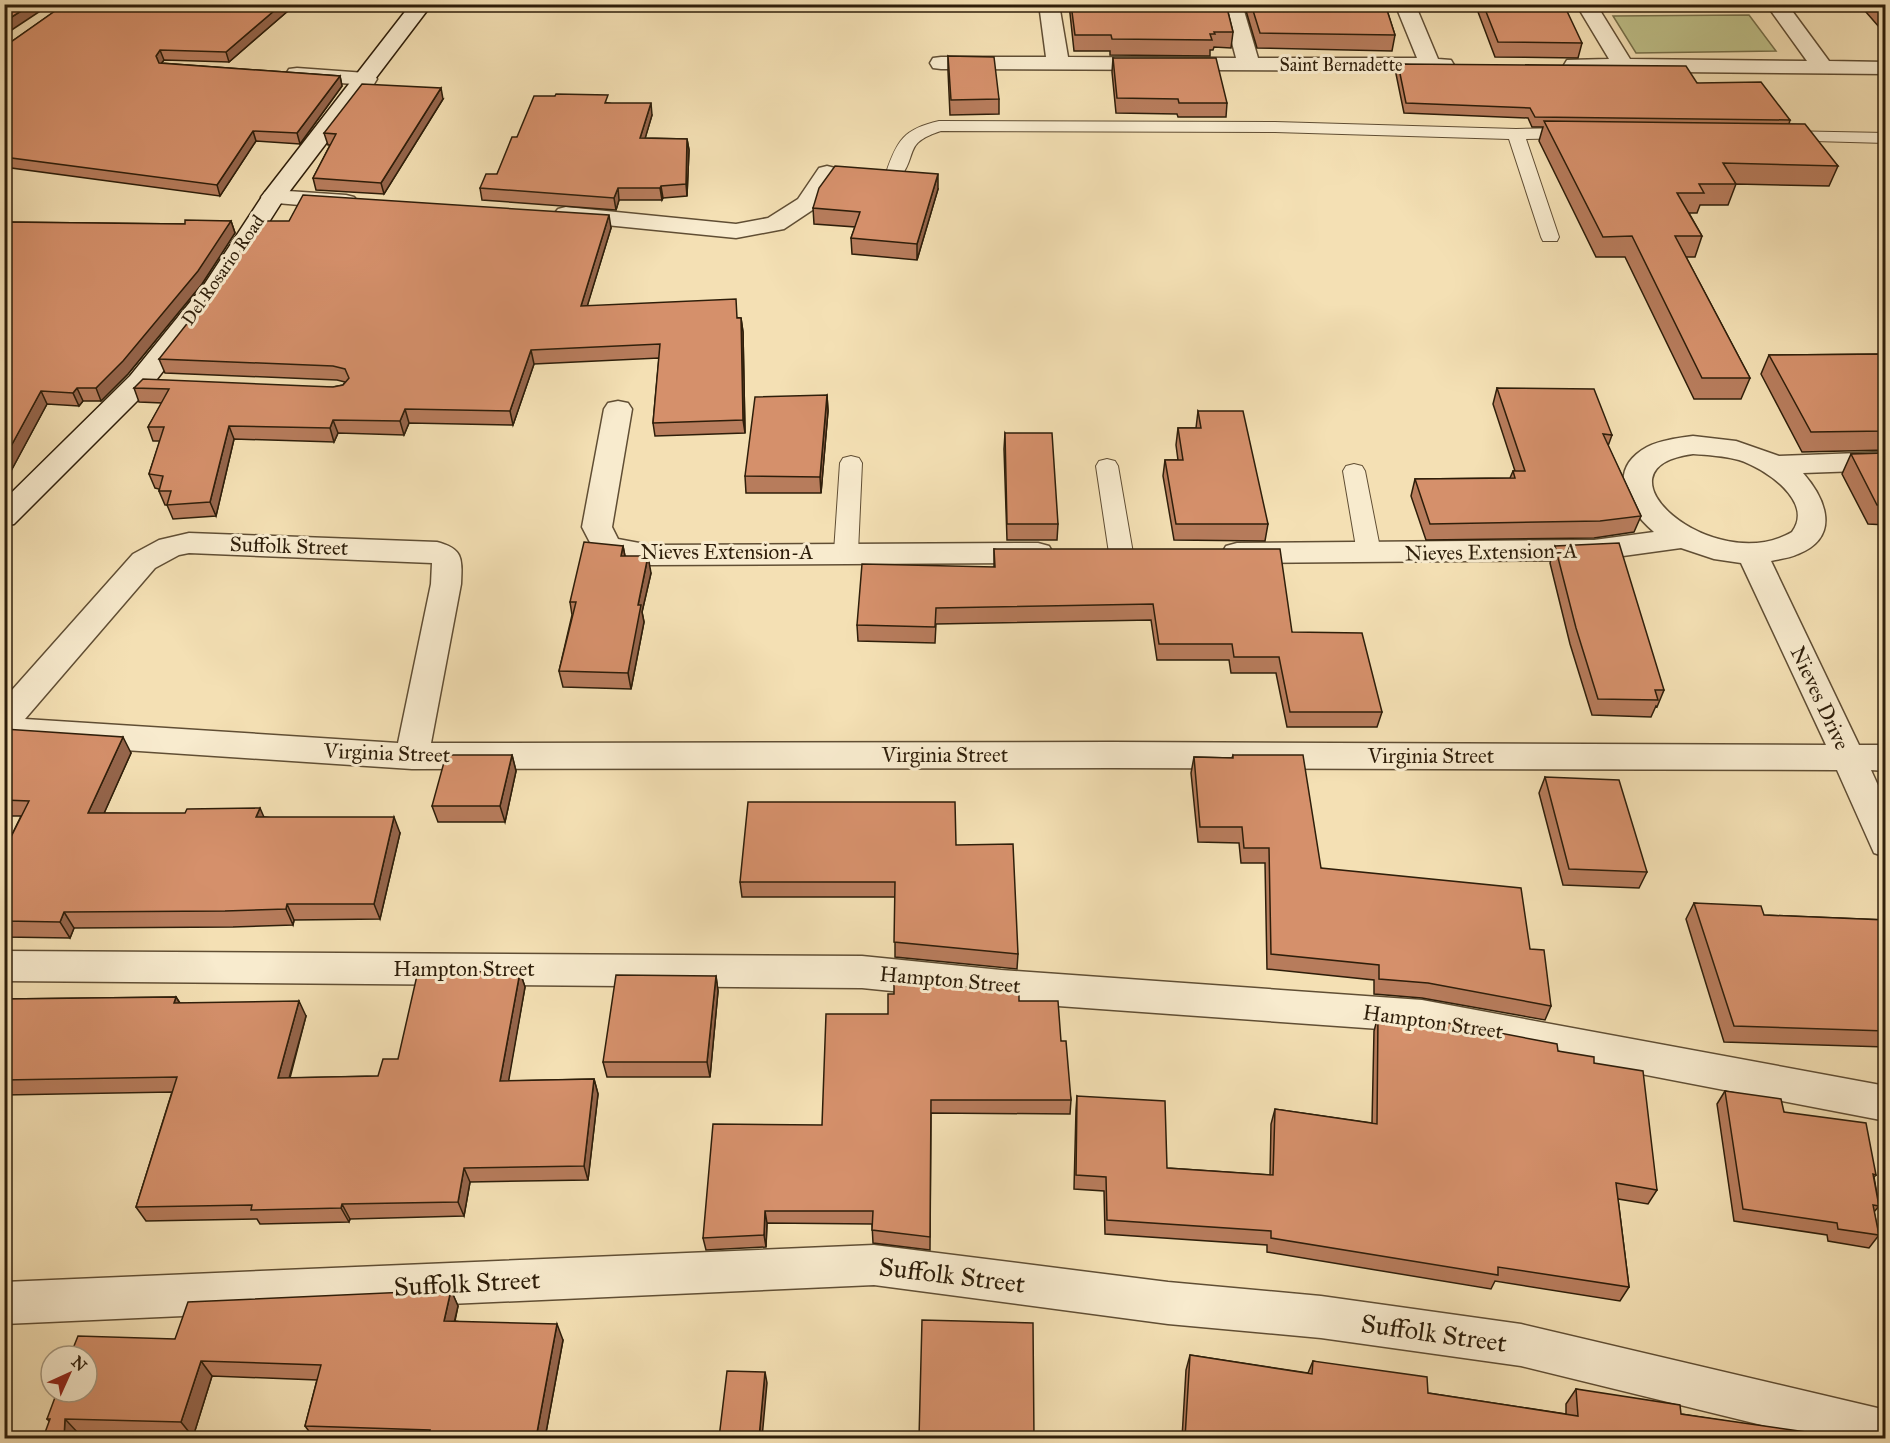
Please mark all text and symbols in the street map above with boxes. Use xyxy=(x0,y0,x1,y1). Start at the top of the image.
street label: Saint Bernadette xyxy=(1279,54,1403,76)
street label: Del Rosario Road xyxy=(177,211,269,329)
street label: Suffolk Street xyxy=(229,531,349,561)
street label: Nieves Extension-A xyxy=(1404,537,1578,567)
street label: Nieves Extension-A xyxy=(641,539,813,565)
street label: Nieves Drive xyxy=(1785,642,1855,754)
street label: Virginia Street xyxy=(322,738,451,768)
street label: Virginia Street xyxy=(881,742,1009,768)
street label: Virginia Street xyxy=(1367,743,1495,769)
street label: Hampton Street xyxy=(393,956,535,982)
street label: Hampton Street xyxy=(878,961,1022,999)
street label: Hampton Street xyxy=(1361,999,1505,1045)
street label: Suffolk Street xyxy=(877,1250,1027,1300)
street label: Suffolk Street xyxy=(393,1263,541,1303)
street label: Suffolk Street xyxy=(1359,1307,1509,1359)
north arrow xyxy=(39,1344,99,1404)
text: N xyxy=(68,1352,91,1376)

